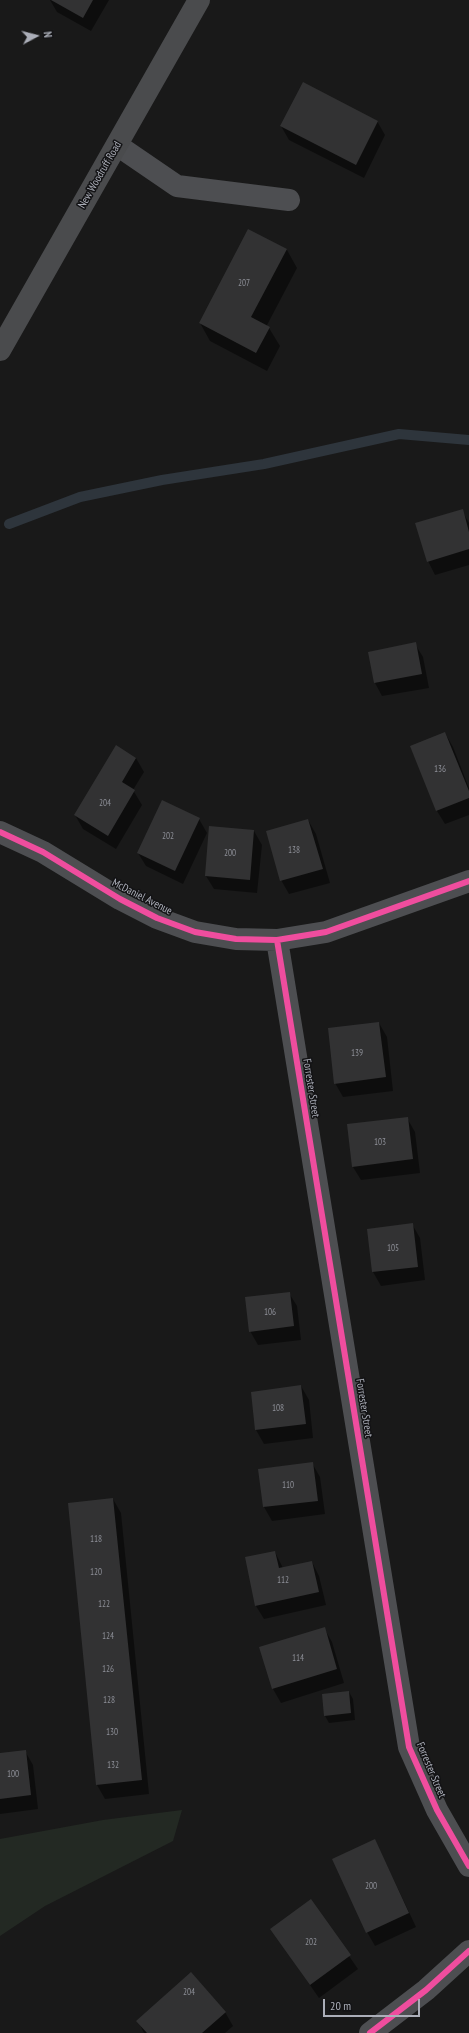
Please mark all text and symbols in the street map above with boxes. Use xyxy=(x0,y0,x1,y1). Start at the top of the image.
north arrow xyxy=(16,16,56,56)
text: N xyxy=(41,31,55,38)
street label: New Woodruff Road xyxy=(76,139,124,211)
house number: 207 xyxy=(238,278,250,288)
house number: 136 xyxy=(434,764,446,774)
house number: 204 xyxy=(99,798,111,808)
house number: 202 xyxy=(162,831,174,841)
house number: 138 xyxy=(288,845,300,855)
house number: 200 xyxy=(224,848,236,858)
street label: McDaniel Avenue xyxy=(110,876,174,918)
house number: 139 xyxy=(351,1048,363,1058)
street label: Forrester Street xyxy=(300,1058,322,1118)
house number: 103 xyxy=(374,1137,386,1147)
house number: 105 xyxy=(387,1243,399,1253)
house number: 106 xyxy=(264,1307,276,1317)
street label: Forrester Street xyxy=(353,1378,375,1438)
house number: 108 xyxy=(272,1403,284,1413)
house number: 110 xyxy=(282,1480,294,1490)
house number: 118 xyxy=(90,1534,102,1544)
house number: 120 xyxy=(90,1567,102,1577)
house number: 112 xyxy=(277,1575,289,1585)
house number: 122 xyxy=(98,1599,110,1609)
house number: 124 xyxy=(102,1631,114,1641)
house number: 114 xyxy=(292,1653,304,1663)
house number: 126 xyxy=(102,1664,114,1674)
house number: 128 xyxy=(103,1695,115,1705)
house number: 130 xyxy=(106,1727,118,1737)
street label: Forrester Street xyxy=(413,1740,449,1800)
house number: 132 xyxy=(107,1760,119,1770)
house number: 100 xyxy=(7,1769,19,1779)
house number: 200 xyxy=(365,1881,377,1891)
house number: 202 xyxy=(305,1937,317,1947)
house number: 204 xyxy=(183,1987,195,1997)
scale bar xyxy=(325,1991,422,2017)
text: 20 m xyxy=(330,1998,351,2013)

